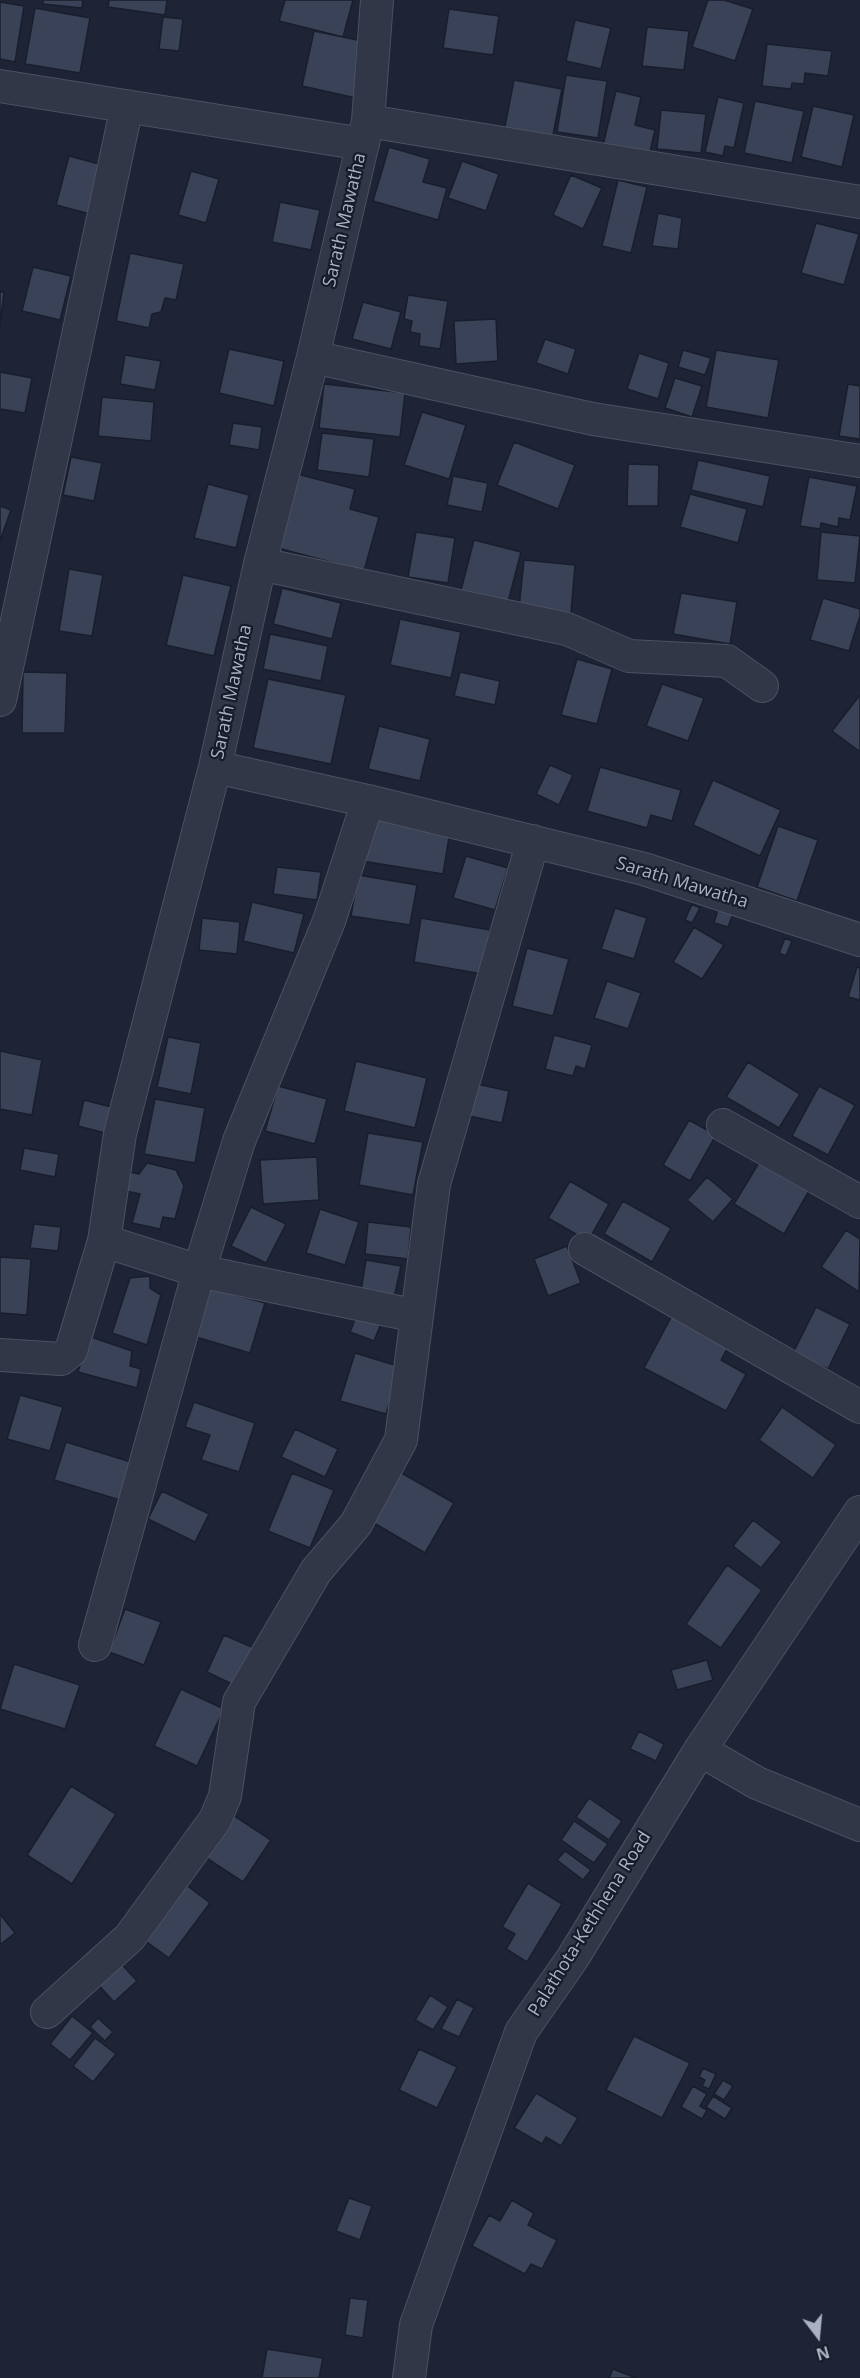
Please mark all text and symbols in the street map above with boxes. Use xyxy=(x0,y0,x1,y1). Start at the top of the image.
street label: Sarath Mawatha xyxy=(319,151,371,289)
street label: Sarath Mawatha xyxy=(207,623,257,761)
street label: Sarath Mawatha xyxy=(613,853,751,913)
street label: Palathota-Kethhena Road xyxy=(524,1827,656,2021)
north arrow xyxy=(788,2306,848,2366)
text: N xyxy=(814,2341,832,2366)

